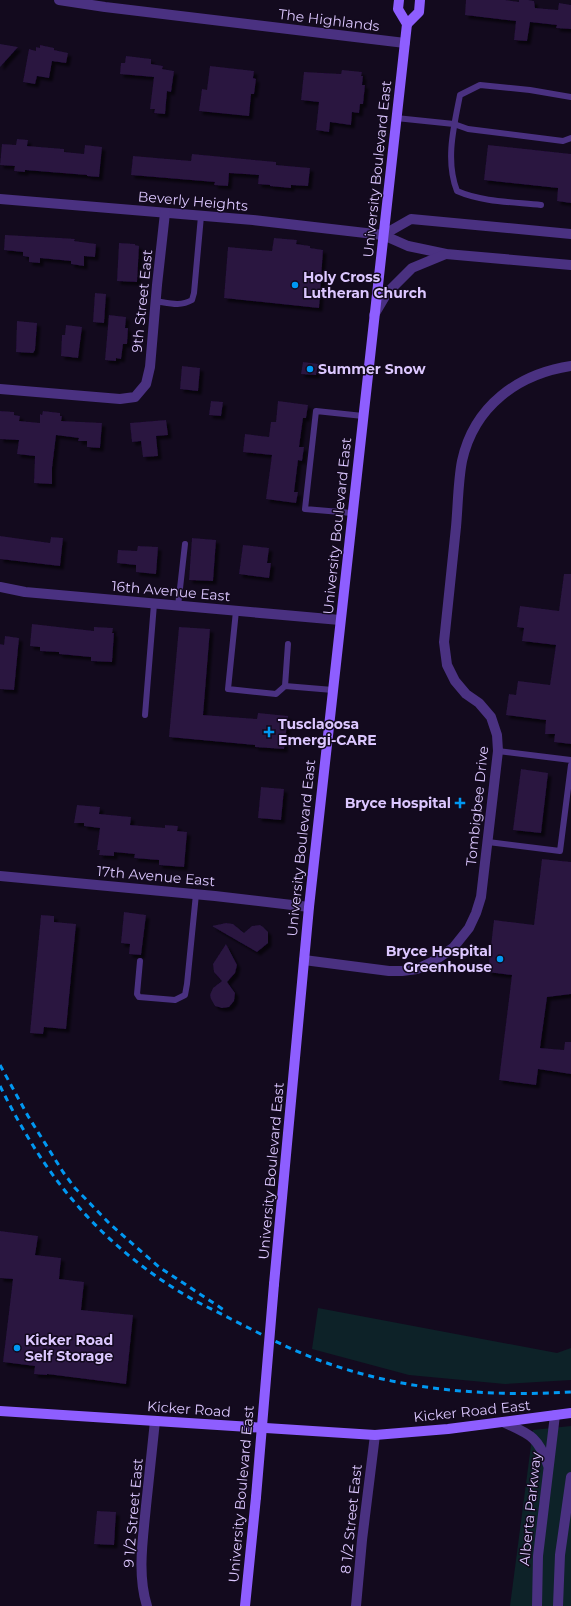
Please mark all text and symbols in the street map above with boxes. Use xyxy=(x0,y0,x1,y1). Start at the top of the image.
street label: The Highlands xyxy=(277,5,381,35)
street label: University Boulevard East xyxy=(359,79,395,258)
street label: Beverly Heights xyxy=(137,187,249,215)
street label: 9th Street East xyxy=(128,248,156,353)
place label: Holy Cross Lutheran Church xyxy=(303,268,427,302)
marker: Holy Cross Lutheran Church xyxy=(290,280,300,290)
place label: Summer Snow xyxy=(318,360,426,378)
marker: Summer Snow xyxy=(305,364,315,374)
street label: University Boulevard East xyxy=(319,436,355,615)
street label: 16th Avenue East xyxy=(111,577,231,605)
place label: Tusclaoosa Emergi-CARE xyxy=(278,715,377,749)
marker: Tusclaoosa Emergi-CARE xyxy=(263,726,275,738)
street label: Tombigbee Drive xyxy=(462,745,492,867)
street label: University Boulevard East xyxy=(283,758,319,937)
place label: Bryce Hospital xyxy=(345,794,451,812)
marker: Bryce Hospital xyxy=(454,797,466,809)
street label: 17th Avenue East xyxy=(96,862,216,890)
place label: Bryce Hospital Greenhouse xyxy=(386,942,492,976)
marker: Bryce Hospital Greenhouse xyxy=(495,954,505,964)
street label: University Boulevard East xyxy=(254,1081,288,1260)
place label: Kicker Road Self Storage xyxy=(25,1331,113,1365)
marker: Kicker Road Self Storage xyxy=(12,1343,22,1353)
street label: Kicker Road East xyxy=(413,1396,532,1426)
street label: Kicker Road xyxy=(147,1397,231,1421)
street label: University Boulevard East xyxy=(224,1404,258,1583)
street label: Alberta Parkway xyxy=(515,1451,545,1567)
street label: 9 1/2 Street East xyxy=(119,1457,147,1568)
street label: 8 1/2 Street East xyxy=(336,1463,366,1575)

